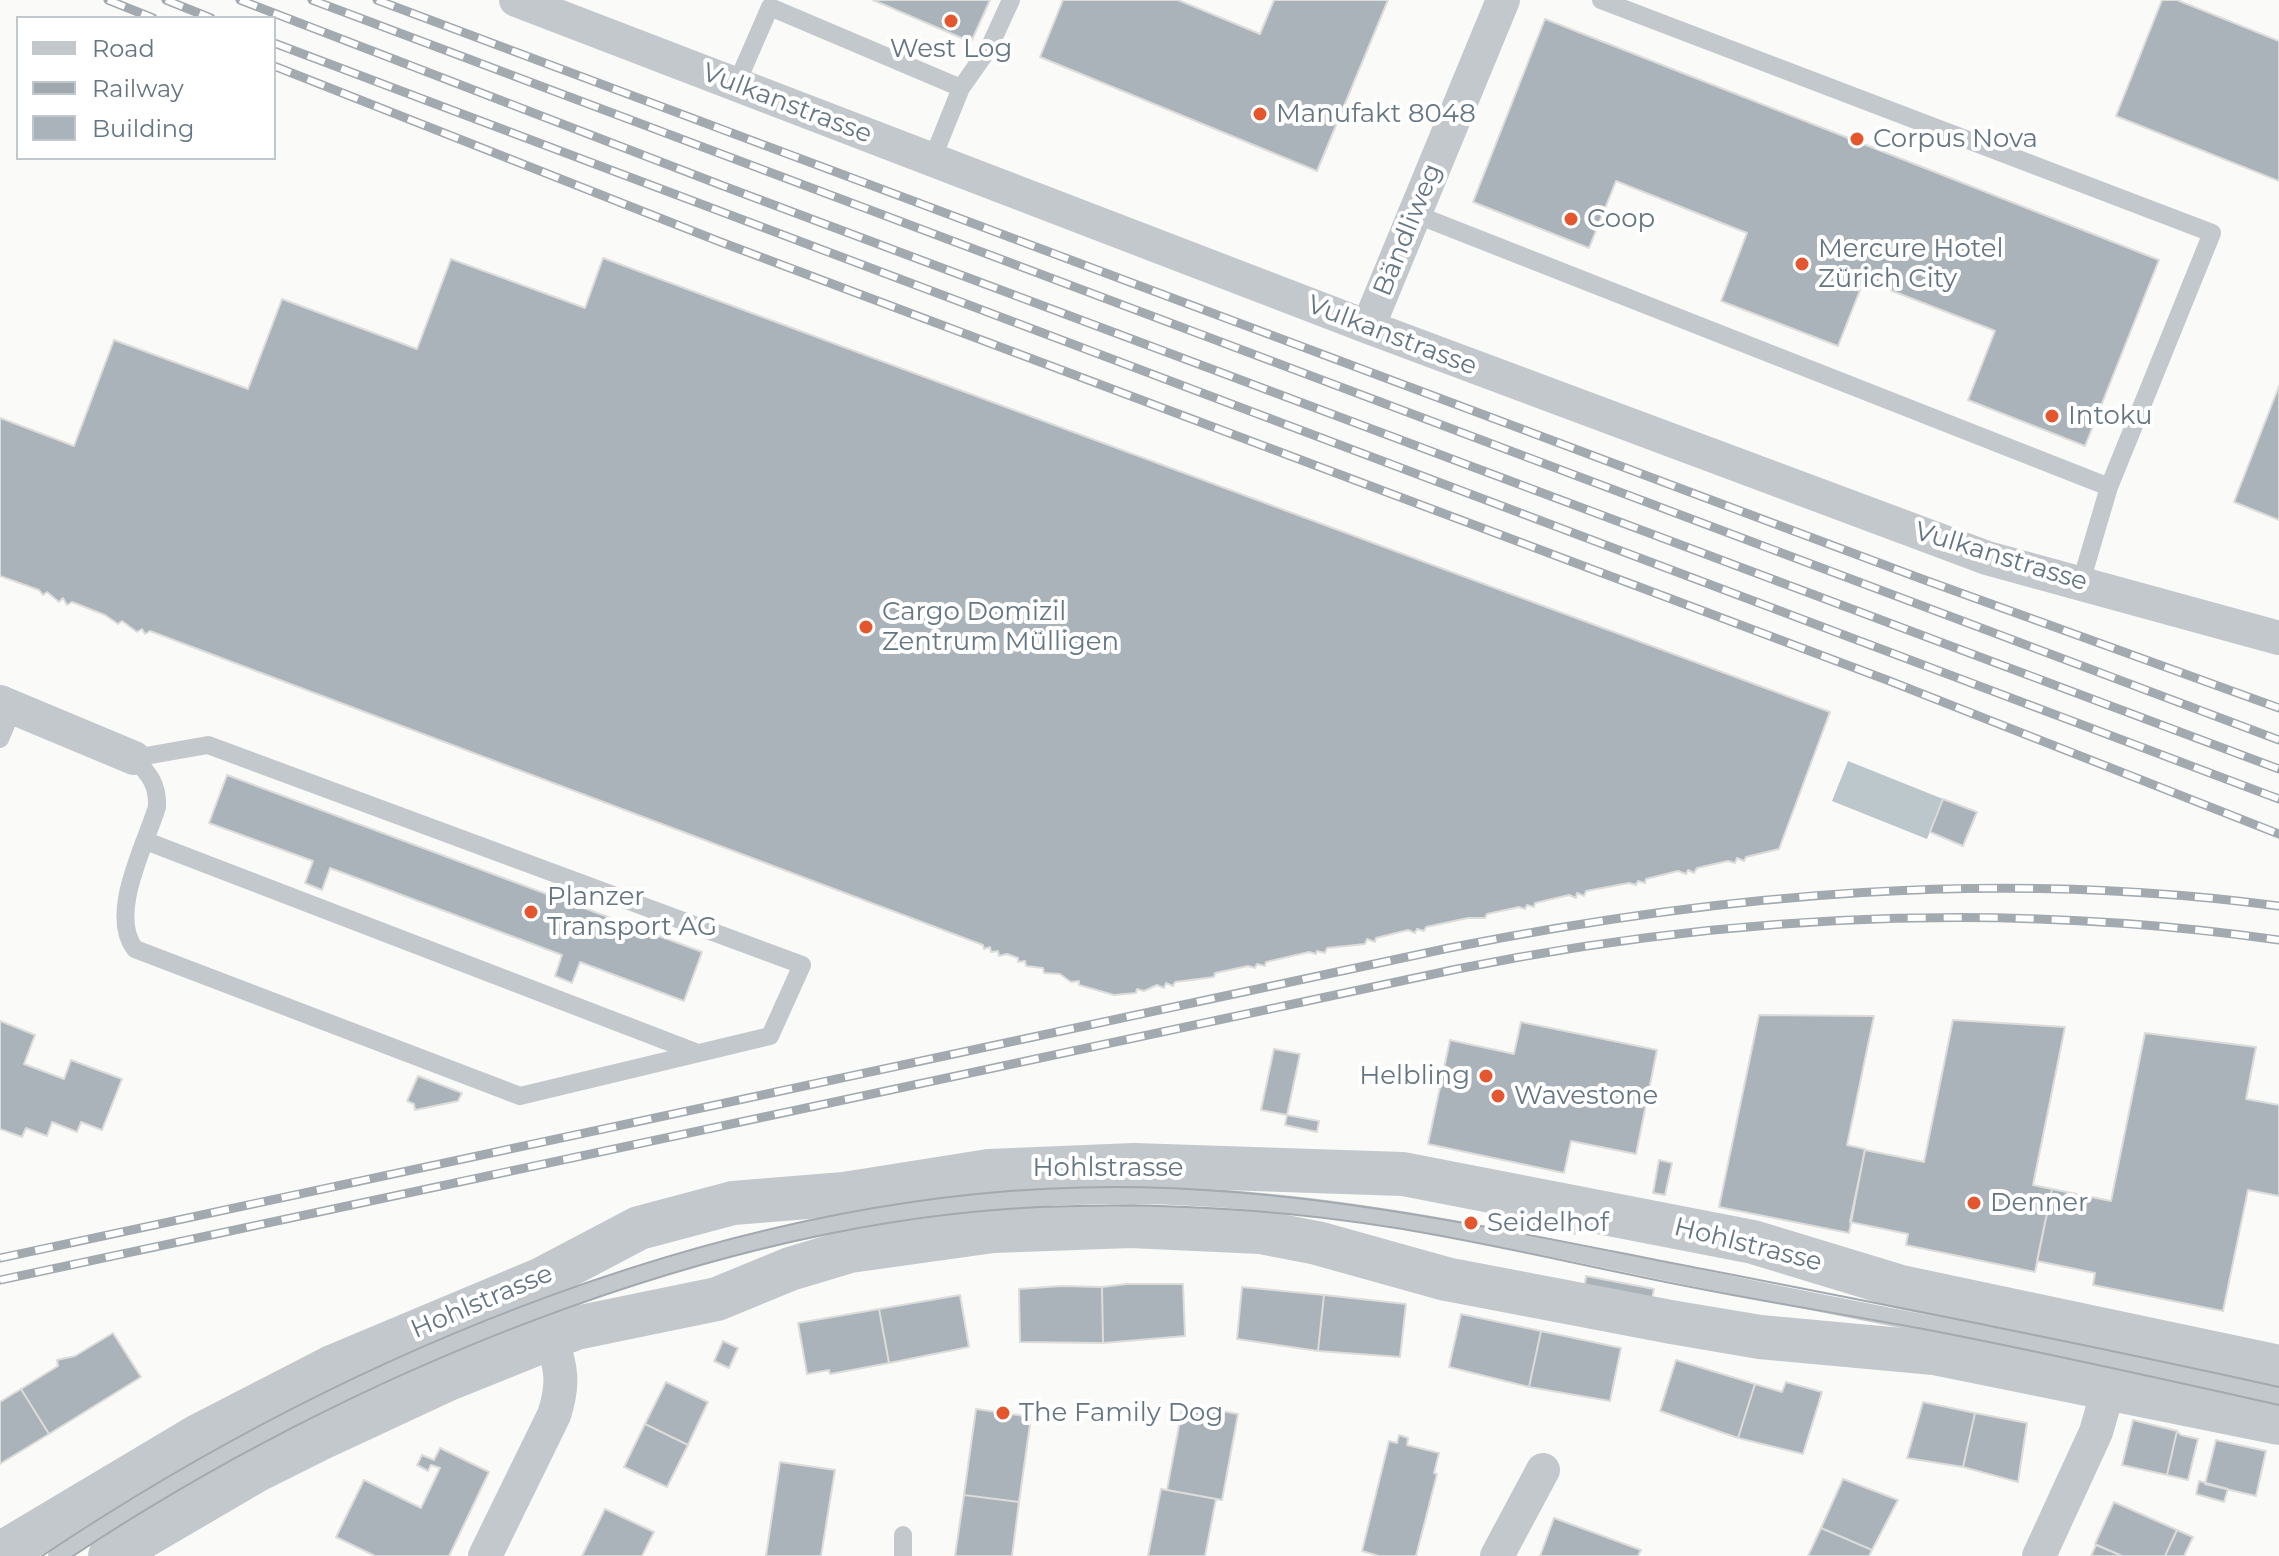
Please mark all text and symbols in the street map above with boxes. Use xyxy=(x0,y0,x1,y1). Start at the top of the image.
marker: West Log xyxy=(942,12,960,30)
legend xyxy=(16,16,276,160)
place label: West Log xyxy=(890,33,1012,65)
text: Road xyxy=(92,34,155,63)
street label: Vulkanstrasse xyxy=(698,57,876,151)
text: Railway xyxy=(92,74,184,103)
place label: Manufakt 8048 xyxy=(1276,98,1476,130)
marker: Manufakt 8048 xyxy=(1251,105,1269,123)
text: Building xyxy=(92,114,195,143)
place label: Corpus Nova xyxy=(1873,123,2038,155)
marker: Corpus Nova xyxy=(1848,130,1866,148)
street label: Bändliweg xyxy=(1367,159,1449,301)
place label: Coop xyxy=(1587,203,1655,235)
marker: Coop xyxy=(1562,210,1580,228)
place label: Mercure Hotel Zürich City xyxy=(1818,233,2004,294)
marker: Mercure Hotel Zürich City xyxy=(1793,255,1811,273)
street label: Vulkanstrasse xyxy=(1303,289,1481,383)
place label: Intoku xyxy=(2068,400,2153,432)
marker: Intoku xyxy=(2043,407,2061,425)
street label: Vulkanstrasse xyxy=(1911,516,2091,598)
place label: Cargo Domizil Zentrum Mülligen xyxy=(882,596,1119,658)
marker: Cargo Domizil Zentrum Mülligen xyxy=(857,618,875,636)
place label: Planzer Transport AG xyxy=(547,881,717,942)
marker: Planzer Transport AG xyxy=(522,903,540,921)
place label: Helbling xyxy=(1359,1060,1470,1092)
marker: Helbling xyxy=(1477,1067,1495,1085)
place label: Wavestone xyxy=(1514,1080,1658,1112)
marker: Wavestone xyxy=(1489,1087,1507,1105)
street label: Hohlstrasse xyxy=(1032,1152,1184,1184)
place label: Denner xyxy=(1990,1187,2088,1219)
marker: Denner xyxy=(1965,1194,1983,1212)
place label: Seidelhof xyxy=(1487,1207,1609,1239)
street label: Hohlstrasse xyxy=(1671,1212,1825,1278)
marker: Seidelhof xyxy=(1462,1214,1480,1232)
street label: Hohlstrasse xyxy=(406,1258,558,1346)
place label: The Family Dog xyxy=(1019,1397,1223,1429)
marker: The Family Dog xyxy=(994,1404,1012,1422)

